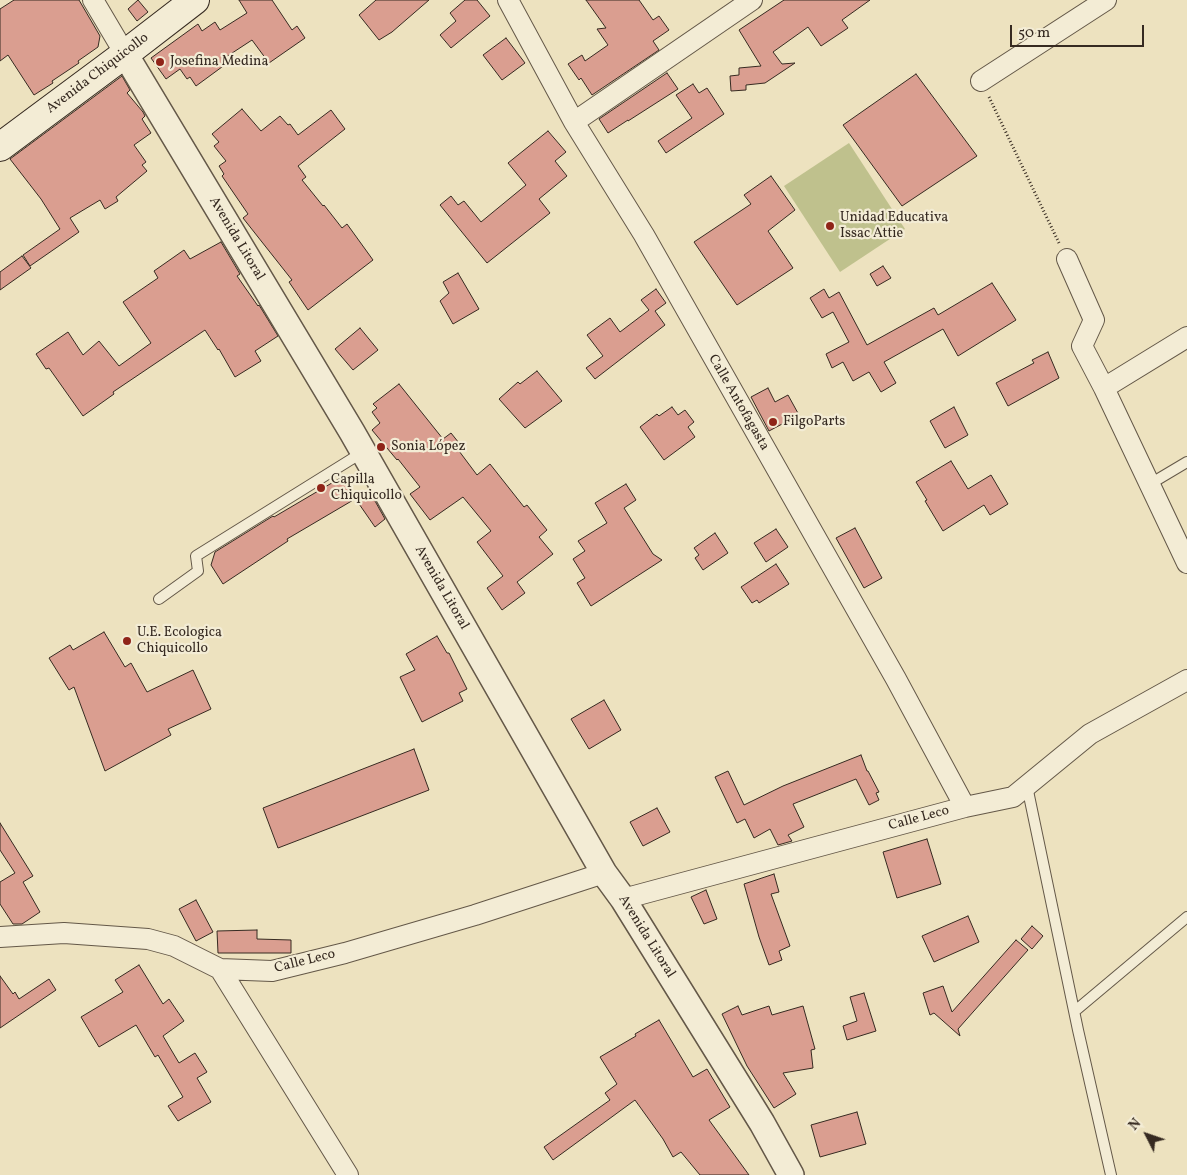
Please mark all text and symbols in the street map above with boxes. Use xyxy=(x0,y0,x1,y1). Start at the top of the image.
scale bar xyxy=(1012,15,1146,47)
text: 50 m xyxy=(1018,23,1050,44)
street label: Avenida Chiquicollo xyxy=(43,30,153,118)
place label: Josefina Medina xyxy=(170,54,268,70)
marker: Josefina Medina xyxy=(154,56,166,68)
street label: Avenida Litoral xyxy=(204,194,268,284)
place label: Unidad Educativa Issac Attie xyxy=(840,210,948,242)
marker: Unidad Educativa Issac Attie xyxy=(824,220,836,232)
street label: Calle Antofagasta xyxy=(704,352,772,454)
place label: FilgoParts xyxy=(783,414,845,430)
marker: FilgoParts xyxy=(767,416,779,428)
place label: Sonia López xyxy=(391,439,465,455)
marker: Sonia López xyxy=(375,441,387,453)
place label: Capilla Chiquicollo xyxy=(331,472,402,504)
marker: Capilla Chiquicollo xyxy=(315,482,327,494)
street label: Avenida Litoral xyxy=(410,543,472,633)
place label: U.E. Ecologica Chiquicollo xyxy=(137,625,222,658)
marker: U.E. Ecologica Chiquicollo xyxy=(121,635,133,647)
street label: Calle Leco xyxy=(887,803,951,835)
street label: Avenida Litoral xyxy=(614,893,678,981)
street label: Calle Leco xyxy=(273,946,337,978)
north arrow xyxy=(1122,1110,1172,1160)
text: N xyxy=(1125,1115,1146,1135)

